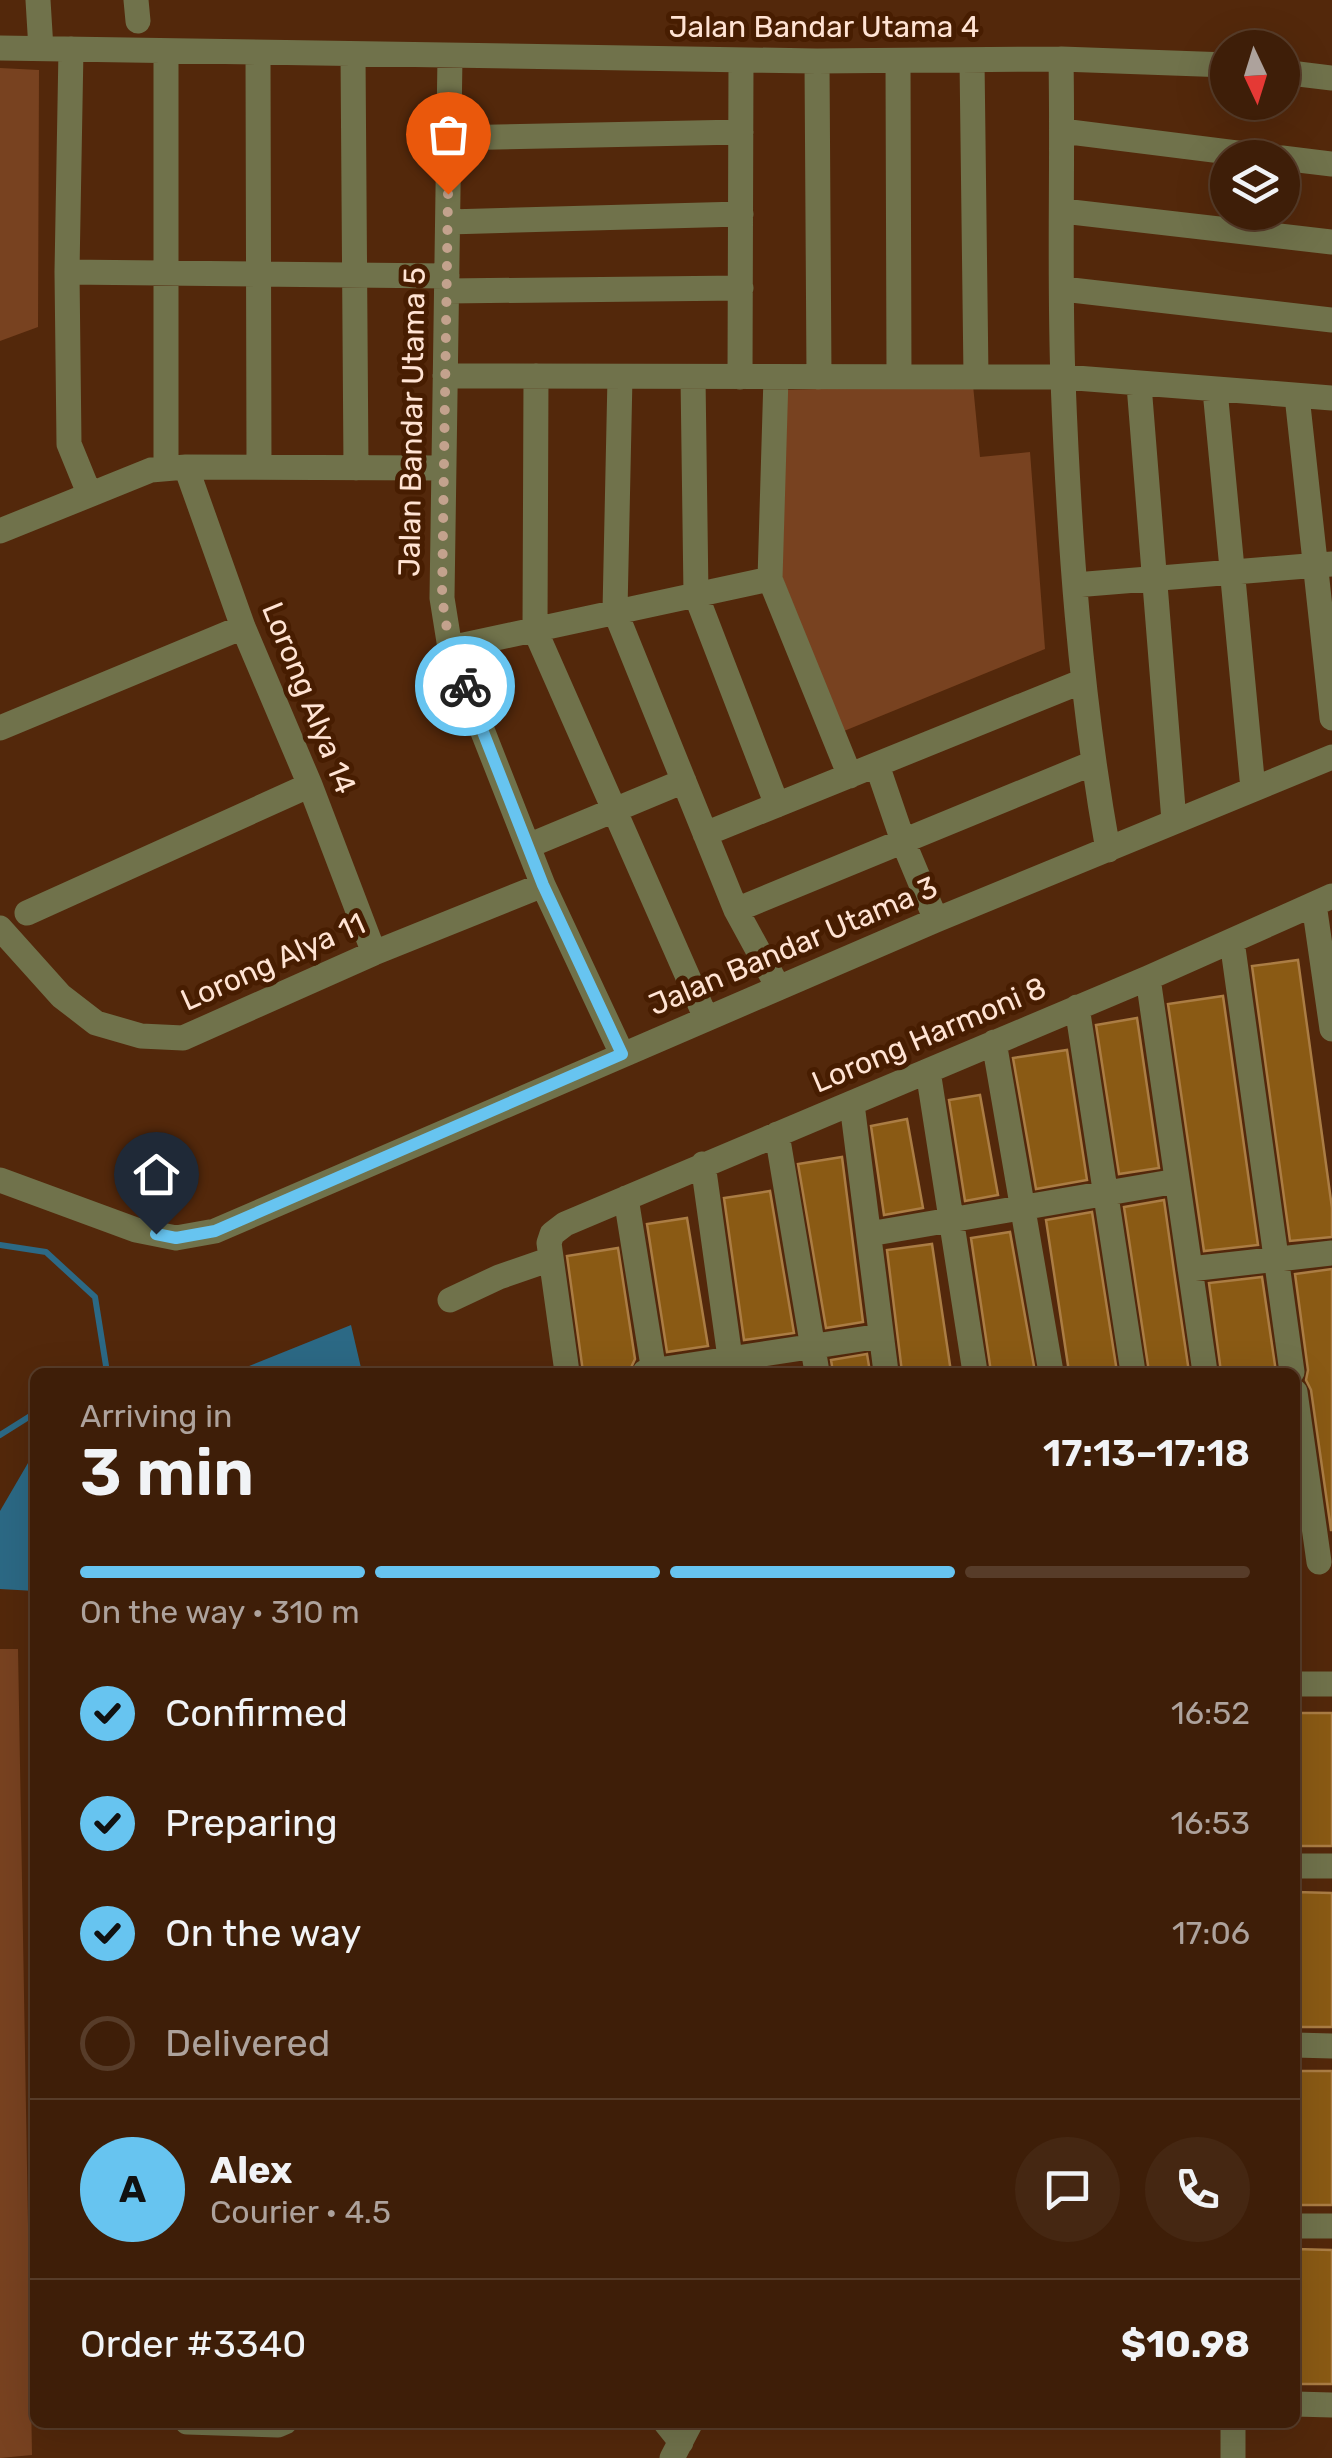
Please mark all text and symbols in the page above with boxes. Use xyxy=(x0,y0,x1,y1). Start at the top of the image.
street label: Jalan Bandar Utama 4 xyxy=(669,9,979,45)
north arrow xyxy=(1210,30,1300,120)
map controls xyxy=(1210,30,1300,230)
pin xyxy=(406,92,491,195)
icon: bag xyxy=(421,107,476,162)
button: layers xyxy=(1210,140,1300,230)
street label: Jalan Bandar Utama 5 xyxy=(391,267,433,577)
street label: Lorong Alya 14 xyxy=(254,597,364,799)
courier xyxy=(415,636,515,736)
icon: bike xyxy=(438,659,493,714)
street label: Jalan Bandar Utama 3 xyxy=(643,869,943,1023)
street label: Lorong Alya 11 xyxy=(175,905,371,1019)
street label: Lorong Harmoni 8 xyxy=(807,969,1051,1101)
pin xyxy=(114,1132,199,1235)
icon: home xyxy=(129,1147,184,1202)
text: Arriving in xyxy=(80,1397,232,1435)
text: 17:13–17:18 xyxy=(1043,1430,1250,1476)
text: 3 min xyxy=(80,1434,254,1511)
text: On the way · 310 m xyxy=(80,1593,360,1631)
icon: check xyxy=(80,1686,135,1741)
text: Confirmed xyxy=(165,1690,348,1736)
text: 16:52 xyxy=(1171,1694,1250,1732)
icon: check xyxy=(80,1796,135,1851)
text: Preparing xyxy=(165,1800,338,1846)
text: 16:53 xyxy=(1171,1804,1250,1842)
icon: check xyxy=(80,1906,135,1961)
text: On the way xyxy=(165,1910,361,1956)
text: 17:06 xyxy=(1172,1914,1250,1952)
text: Delivered xyxy=(165,2020,330,2066)
button: chat xyxy=(1015,2137,1120,2242)
button: phone xyxy=(1145,2137,1250,2242)
text: Alex xyxy=(210,2147,292,2193)
text: A xyxy=(119,2166,146,2212)
text: Courier · 4.5 xyxy=(210,2193,391,2231)
text: Order #3340 xyxy=(80,2321,306,2367)
text: $10.98 xyxy=(1121,2321,1250,2367)

